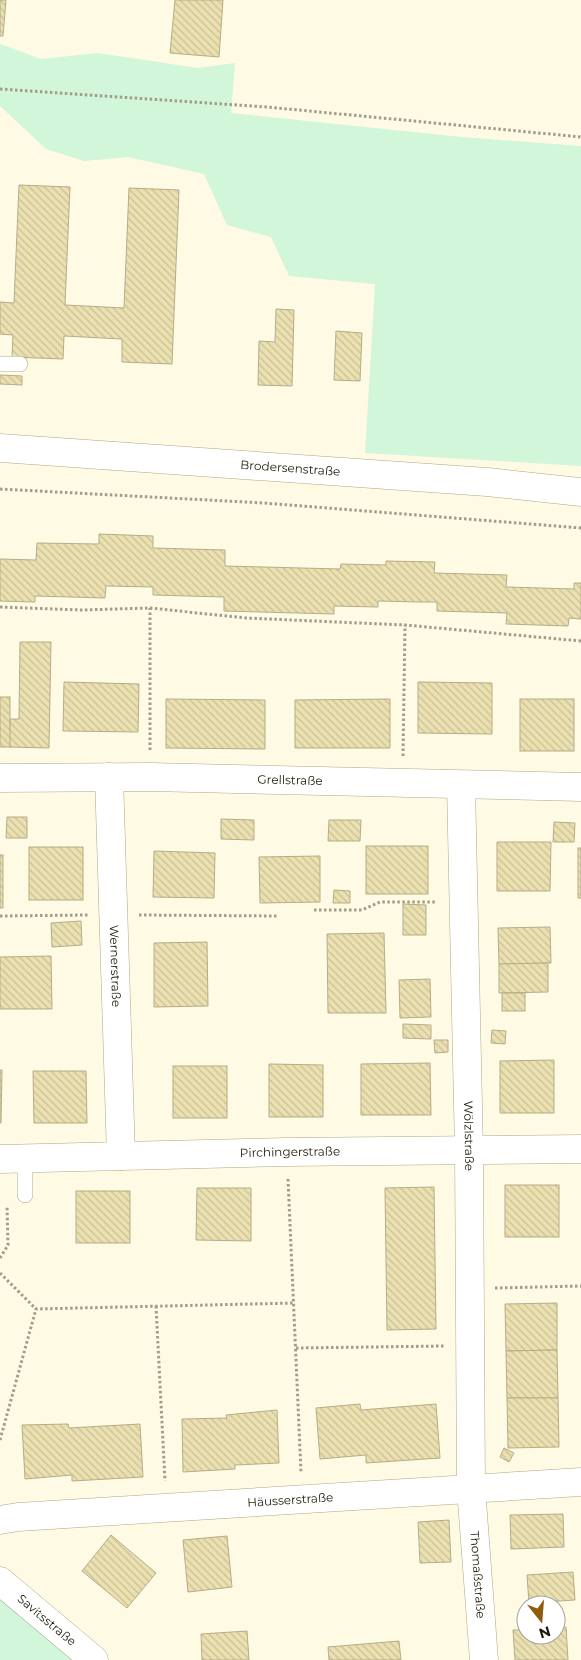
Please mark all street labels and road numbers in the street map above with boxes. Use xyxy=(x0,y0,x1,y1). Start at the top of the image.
street label: Brodersenstraße xyxy=(240,457,341,479)
street label: Grellstraße xyxy=(257,771,323,788)
street label: Wernerstraße xyxy=(107,925,124,1007)
street label: Wölzlstraße xyxy=(461,1101,477,1171)
street label: Pirchingerstraße xyxy=(240,1143,340,1160)
street label: Häusserstraße xyxy=(247,1489,334,1510)
street label: Thomaßstraße xyxy=(467,1530,489,1619)
street label: Savitsstraße xyxy=(15,1591,79,1649)

